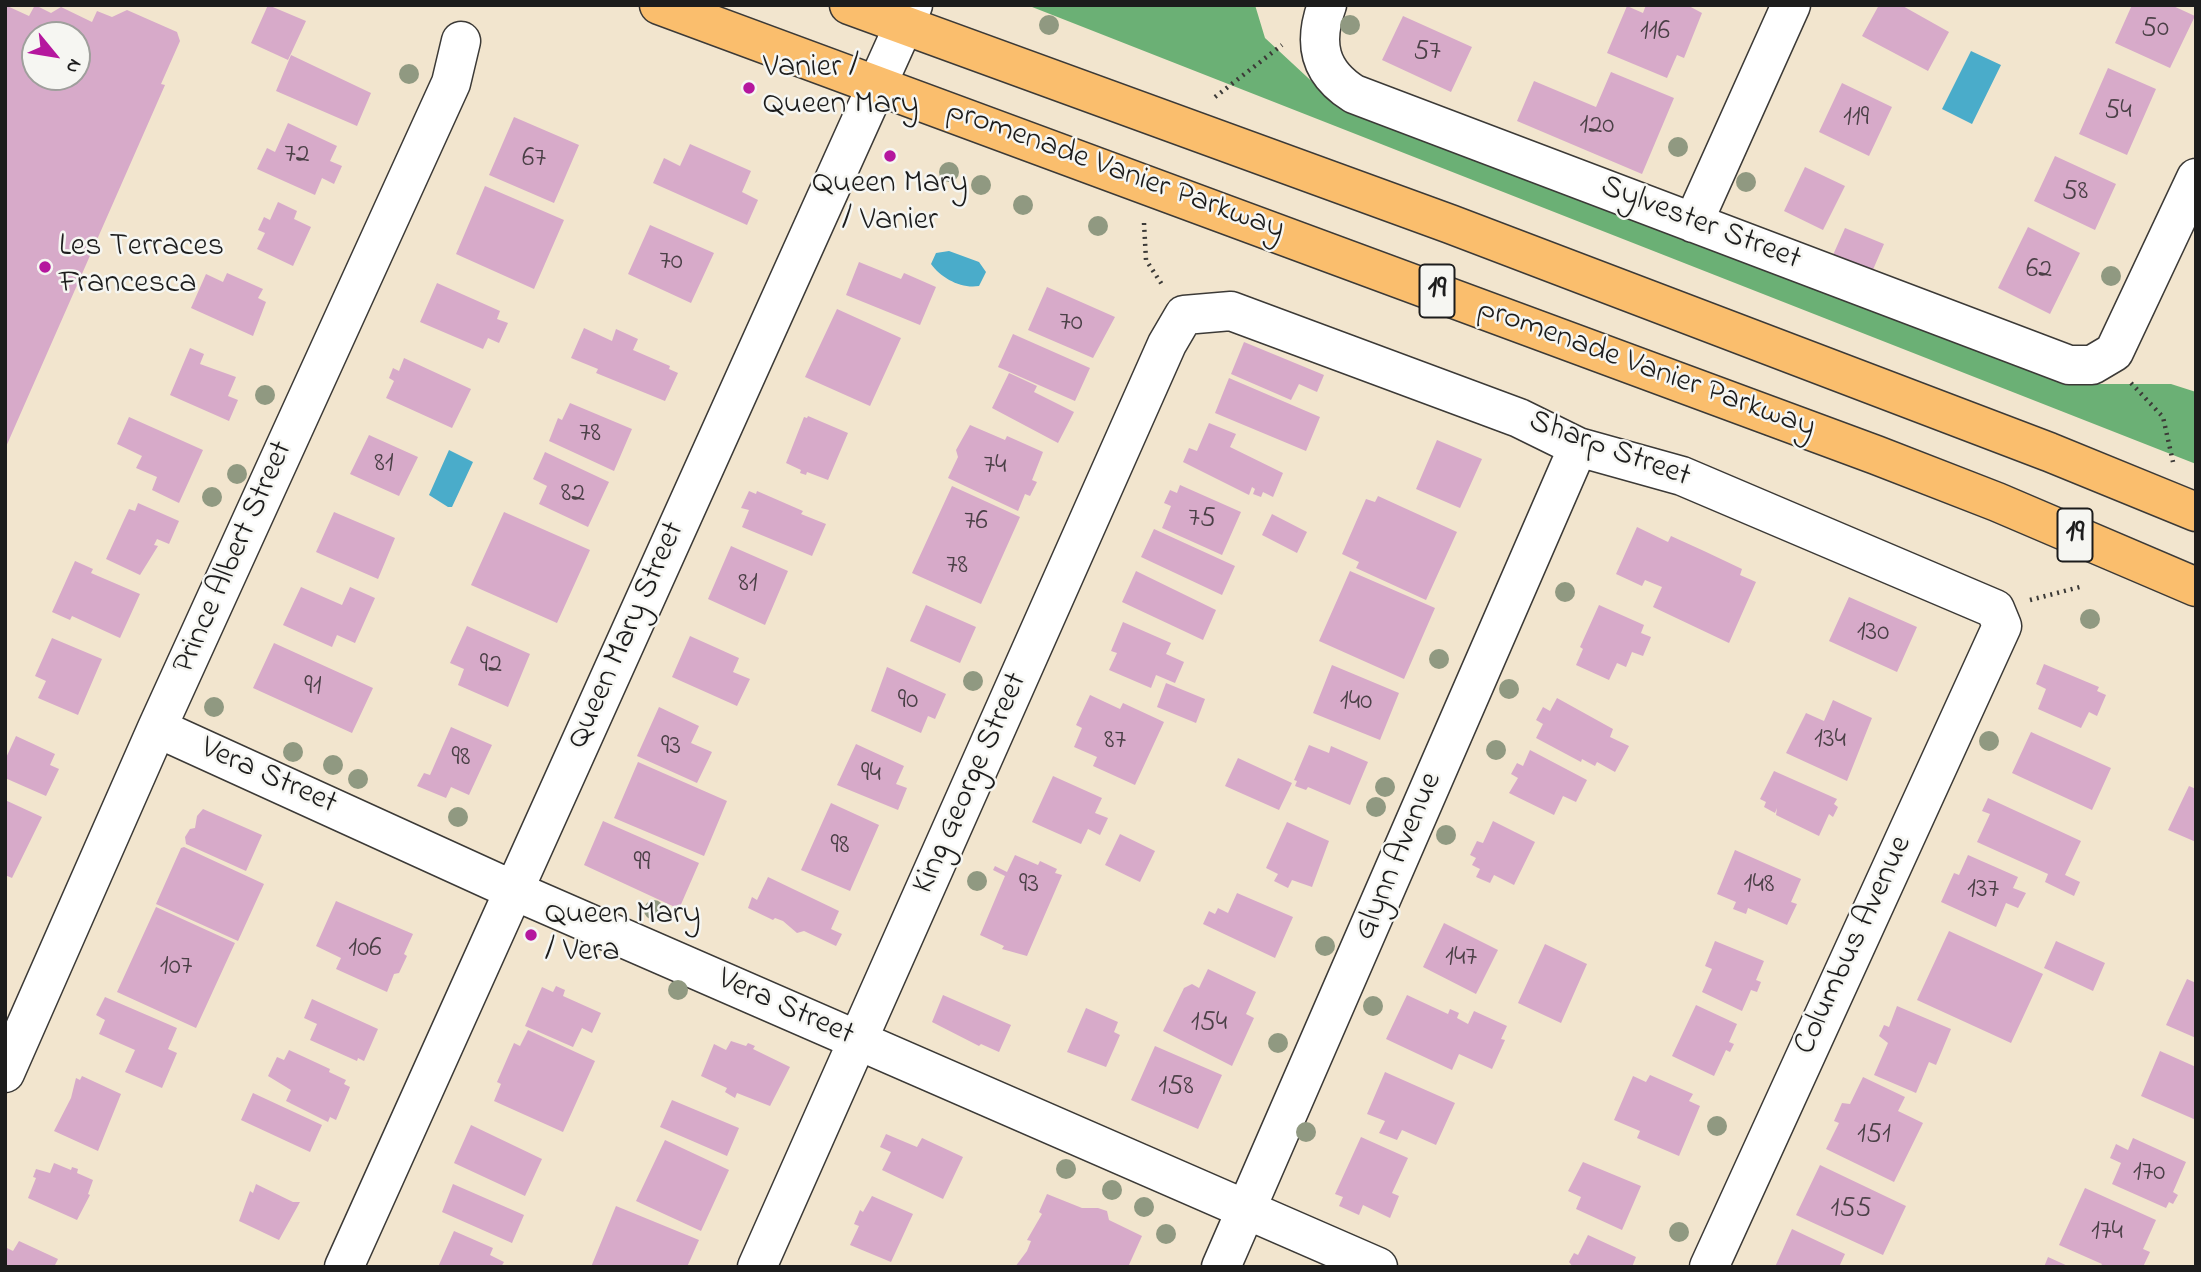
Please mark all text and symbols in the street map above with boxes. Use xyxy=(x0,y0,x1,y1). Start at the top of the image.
house number: 50 xyxy=(2141,13,2169,47)
house number: 116 xyxy=(1640,16,1670,50)
north arrow xyxy=(21,21,91,91)
house number: 57 xyxy=(1413,36,1441,70)
place label: Vanier / Queen Mary xyxy=(763,51,919,126)
text: N xyxy=(58,53,88,78)
marker: Vanier / Queen Mary xyxy=(741,80,757,96)
street label: promenade Vanier Parkway xyxy=(941,93,1289,251)
house number: 54 xyxy=(2104,95,2132,129)
house number: 119 xyxy=(1843,102,1869,136)
house number: 120 xyxy=(1580,110,1614,144)
house number: 72 xyxy=(284,139,310,173)
house number: 67 xyxy=(522,143,546,177)
marker: Queen Mary / Vanier xyxy=(882,148,898,164)
place label: Queen Mary / Vanier xyxy=(812,167,968,242)
street label: Sylvester Street xyxy=(1594,169,1806,281)
house number: 58 xyxy=(2062,176,2088,210)
place label: Les Terraces Francesca xyxy=(59,230,224,305)
house number: 70 xyxy=(659,246,683,280)
house number: 62 xyxy=(2026,254,2052,288)
marker: Les Terraces Francesca xyxy=(37,259,53,275)
road number: 19 xyxy=(1420,264,1454,318)
street label: promenade Vanier Parkway xyxy=(1472,291,1820,449)
house number: 70 xyxy=(1059,307,1083,341)
street label: Sharp Street xyxy=(1523,404,1695,498)
house number: 78 xyxy=(579,418,601,452)
street label: Prince Albert Street xyxy=(167,436,303,680)
house number: 81 xyxy=(374,448,394,482)
house number: 74 xyxy=(983,450,1007,484)
house number: 82 xyxy=(561,478,585,512)
house number: 75 xyxy=(1188,503,1216,537)
house number: 76 xyxy=(964,506,988,540)
road number: 19 xyxy=(2058,508,2092,562)
street label: Queen Mary Street xyxy=(561,517,695,755)
house number: 78 xyxy=(946,550,968,584)
house number: 81 xyxy=(738,568,758,602)
house number: 130 xyxy=(1857,617,1889,651)
house number: 92 xyxy=(480,649,502,683)
street label: King George Street xyxy=(906,668,1038,900)
house number: 91 xyxy=(304,671,322,705)
house number: 90 xyxy=(898,685,918,719)
house number: 140 xyxy=(1340,686,1372,720)
house number: 134 xyxy=(1814,724,1846,758)
house number: 87 xyxy=(1104,725,1126,759)
street label: Vera Street xyxy=(194,731,342,825)
house number: 93 xyxy=(661,731,681,765)
house number: 98 xyxy=(452,742,470,776)
house number: 94 xyxy=(861,758,881,792)
street label: Glynn Avenue xyxy=(1347,767,1453,947)
house number: 98 xyxy=(831,830,849,864)
street label: Columbus Avenue xyxy=(1788,831,1922,1061)
house number: 99 xyxy=(634,847,650,881)
house number: 93 xyxy=(1019,869,1039,903)
house number: 148 xyxy=(1744,869,1774,903)
house number: 137 xyxy=(1967,874,1999,908)
place label: Queen Mary / Vera xyxy=(545,898,701,973)
marker: Queen Mary / Vera xyxy=(523,927,539,943)
house number: 106 xyxy=(348,933,382,967)
house number: 147 xyxy=(1445,942,1477,976)
house number: 107 xyxy=(160,951,192,985)
street label: Vera Street xyxy=(711,962,859,1056)
house number: 154 xyxy=(1191,1007,1227,1041)
house number: 158 xyxy=(1158,1071,1194,1105)
house number: 151 xyxy=(1857,1119,1891,1153)
house number: 170 xyxy=(2133,1157,2165,1191)
house number: 155 xyxy=(1831,1193,1871,1227)
house number: 174 xyxy=(2091,1216,2123,1250)

